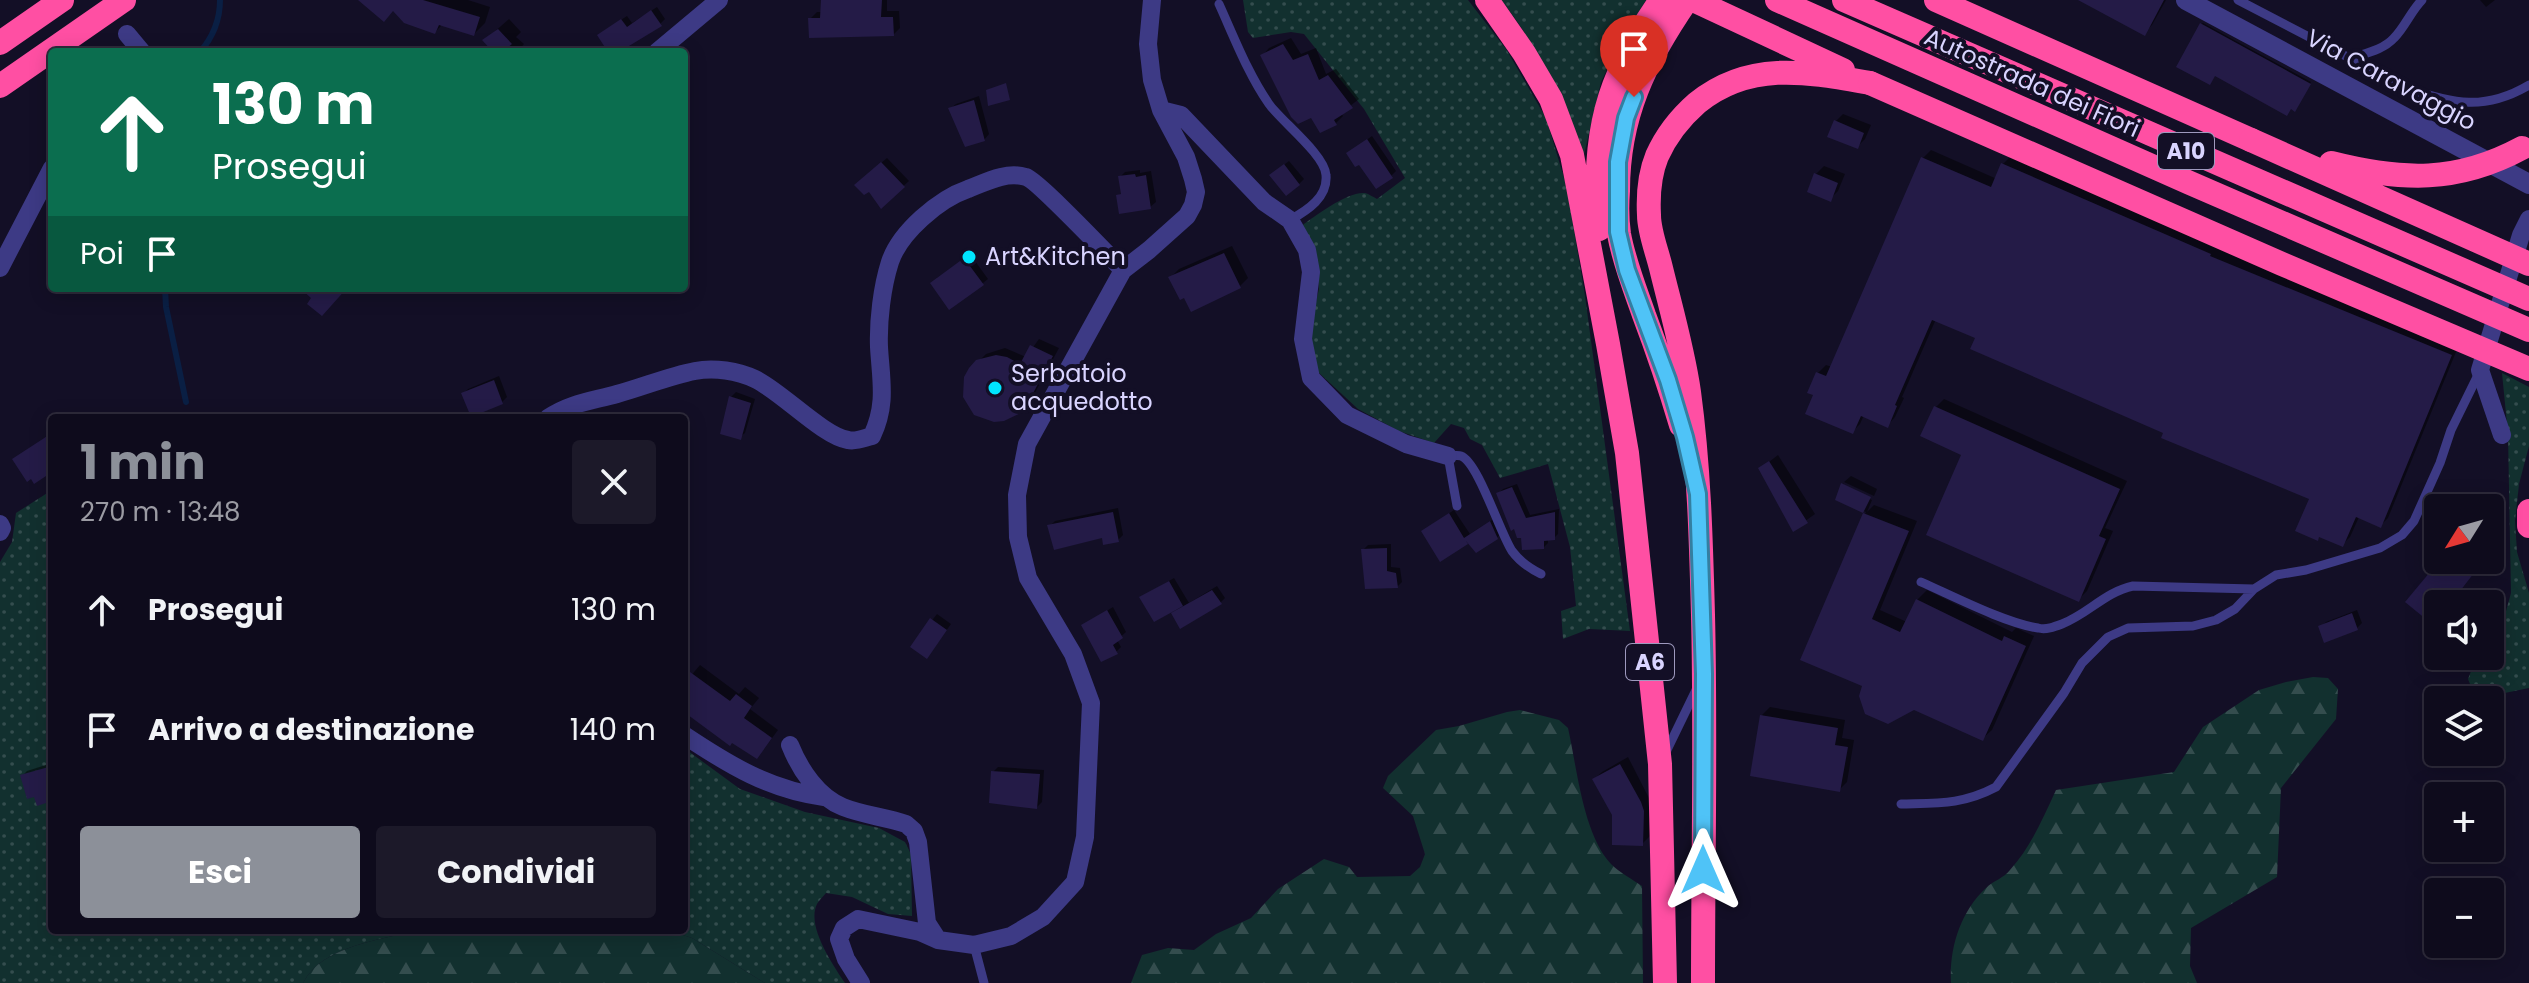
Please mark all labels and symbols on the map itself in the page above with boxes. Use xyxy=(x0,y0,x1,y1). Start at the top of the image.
pin xyxy=(1600,15,1668,97)
street label: Autostrada dei Fiori xyxy=(1919,20,2145,145)
street label: Via Caravaggio xyxy=(2300,21,2482,138)
road number: A10 xyxy=(2158,133,2214,169)
place label: Art&Kitchen xyxy=(985,240,1126,273)
marker: Art&Kitchen xyxy=(960,248,978,266)
place label: Serbatoio acquedotto xyxy=(1011,357,1153,418)
marker: Serbatoio acquedotto xyxy=(986,379,1004,397)
north arrow xyxy=(2424,494,2504,574)
road number: A6 xyxy=(1626,644,1674,680)
position arrow xyxy=(1661,828,1745,912)

